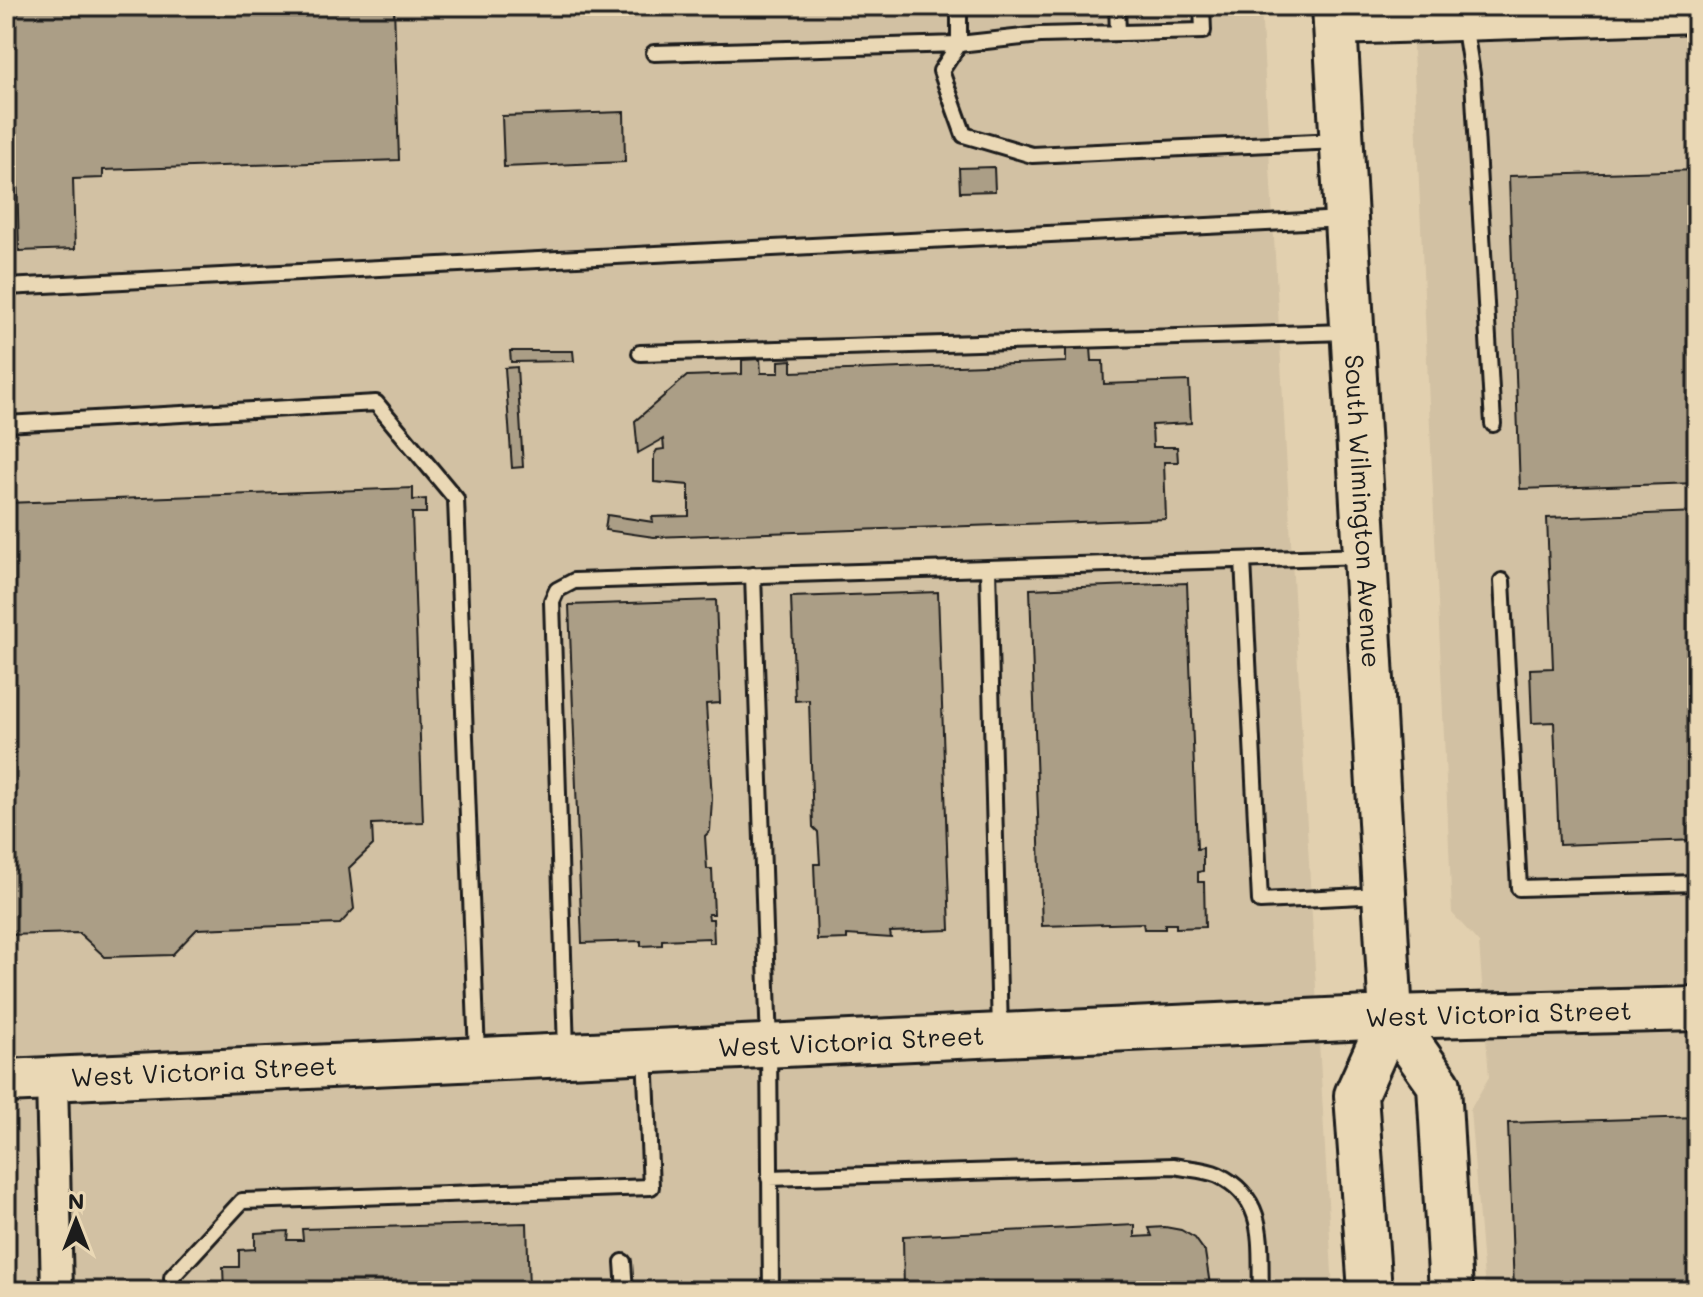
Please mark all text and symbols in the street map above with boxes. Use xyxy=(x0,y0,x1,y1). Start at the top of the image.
street label: South Wilmington Avenue xyxy=(1338,353,1389,669)
street label: West Victoria Street xyxy=(1364,993,1632,1034)
street label: West Victoria Street xyxy=(717,1018,985,1064)
street label: West Victoria Street xyxy=(70,1048,338,1094)
north arrow xyxy=(36,1181,116,1261)
text: N xyxy=(68,1186,84,1215)

